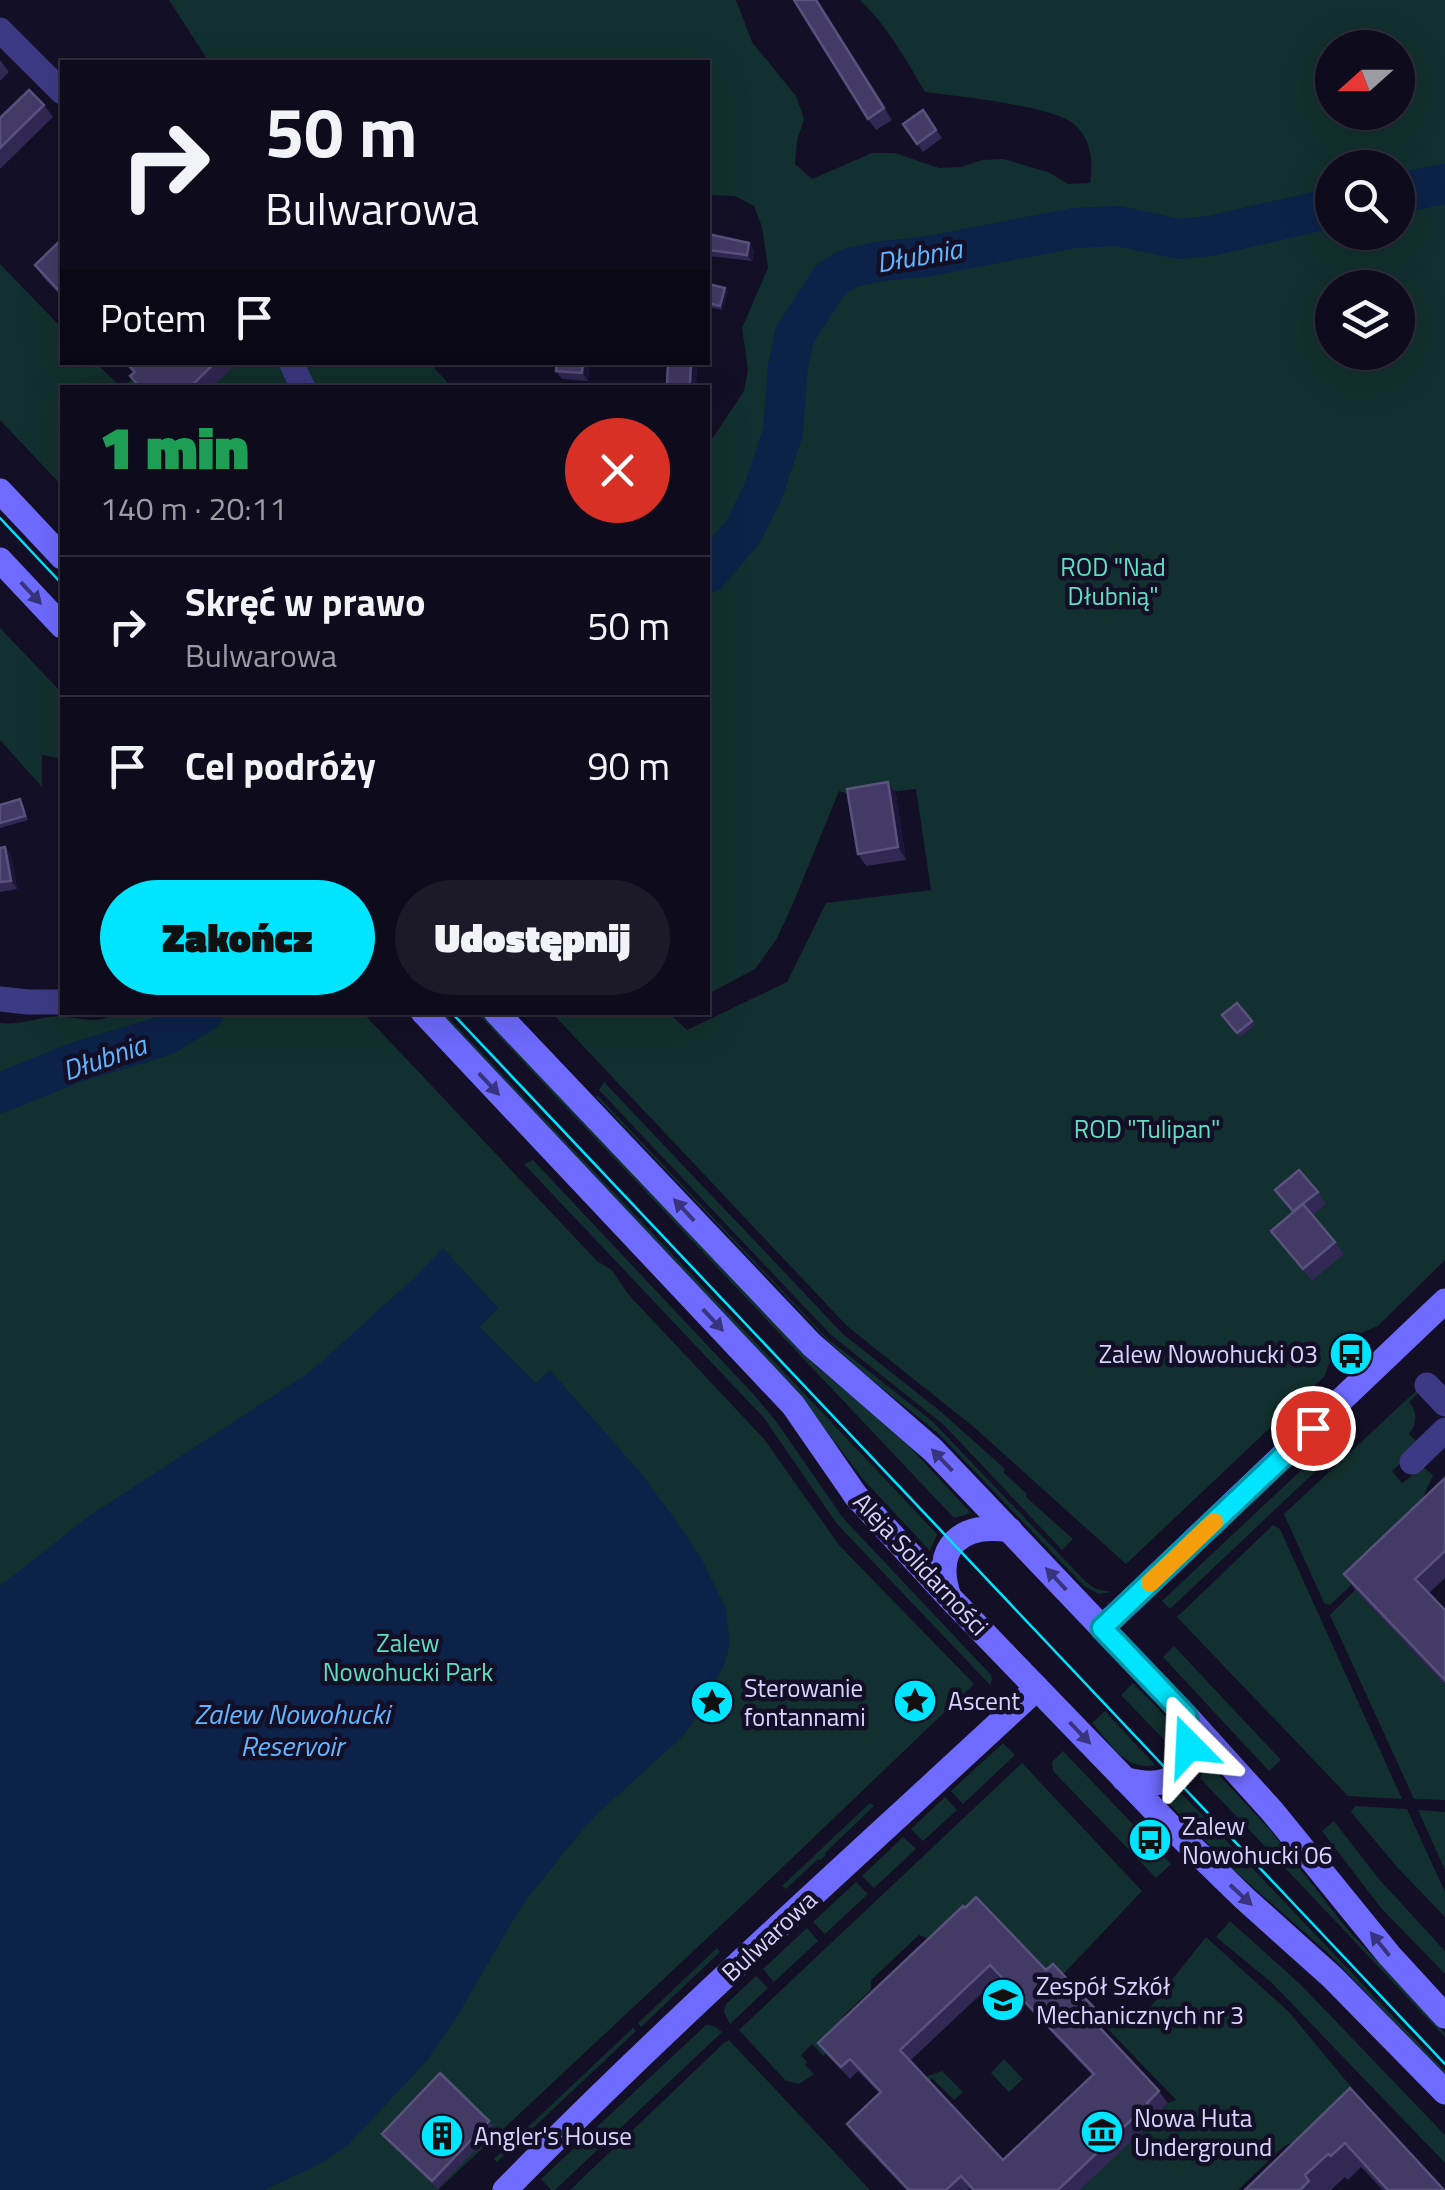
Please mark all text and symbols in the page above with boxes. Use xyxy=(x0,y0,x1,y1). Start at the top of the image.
north arrow xyxy=(1315,30,1415,130)
map controls xyxy=(1315,30,1415,370)
text: 50 m xyxy=(265,78,418,184)
icon: right xyxy=(100,100,230,230)
button: search xyxy=(1315,150,1415,250)
text: Bulwarowa xyxy=(265,174,479,242)
water label: Dłubnia xyxy=(873,226,967,284)
button: layers xyxy=(1315,270,1415,370)
text: Potem xyxy=(100,289,207,347)
icon: arrive xyxy=(227,290,282,345)
text: 1 min xyxy=(100,401,249,492)
button: close xyxy=(565,418,670,523)
text: 140 m · 20:11 xyxy=(100,484,287,532)
park label: ROD "Nad Dłubnią" xyxy=(1060,548,1166,615)
text: Skręć w prawo xyxy=(185,573,425,631)
one-way arrow xyxy=(19,580,42,604)
text: 50 m xyxy=(587,597,670,655)
icon: right xyxy=(100,599,155,654)
text: Bulwarowa xyxy=(185,631,337,679)
text: Cel podróży xyxy=(185,737,376,795)
text: 90 m xyxy=(587,737,670,795)
icon: arrive xyxy=(100,739,155,794)
button: Zakończ xyxy=(100,880,375,995)
button: Udostępnij xyxy=(395,880,670,995)
water label: Dłubnia xyxy=(56,1022,154,1091)
one-way arrow xyxy=(477,1071,500,1095)
park label: ROD "Tulipan" xyxy=(1074,1110,1220,1148)
one-way arrow xyxy=(673,1198,696,1222)
one-way arrow xyxy=(701,1307,724,1331)
bus stop icon: Zalew Nowohucki 03 xyxy=(1328,1331,1374,1377)
place label: Zalew Nowohucki 03 xyxy=(1099,1335,1318,1373)
pin xyxy=(1271,1386,1356,1471)
icon: arrive xyxy=(1286,1401,1341,1456)
one-way arrow xyxy=(931,1448,954,1472)
street label: Aleja Solidarności xyxy=(844,1484,998,1644)
one-way arrow xyxy=(1045,1567,1068,1591)
park label: Zalew Nowohucki Park xyxy=(323,1624,493,1691)
place label: Sterowanie fontannami xyxy=(744,1669,866,1736)
place icon: Ascent xyxy=(892,1678,938,1724)
place icon: Sterowanie fontannami xyxy=(689,1679,735,1725)
place label: Ascent xyxy=(948,1682,1020,1720)
water label: Zalew Nowohucki Reservoir xyxy=(194,1692,393,1767)
position arrow xyxy=(1137,1694,1241,1798)
one-way arrow xyxy=(1068,1721,1092,1745)
place label: Zalew Nowohucki 06 xyxy=(1182,1807,1333,1874)
bus stop icon: Zalew Nowohucki 06 xyxy=(1127,1817,1173,1863)
street label: Bulwarowa xyxy=(713,1881,826,1990)
one-way arrow xyxy=(1229,1883,1253,1906)
one-way arrow xyxy=(1370,1931,1391,1956)
place label: Zespół Szkół Mechanicznych nr 3 xyxy=(1036,1967,1244,2034)
school or university icon: Zespół Szkół Mechanicznych nr 3 xyxy=(980,1977,1026,2023)
place label: Nowa Huta Underground xyxy=(1134,2099,1272,2166)
museum icon: Nowa Huta Underground xyxy=(1079,2109,1125,2155)
building icon: Angler's House xyxy=(419,2113,465,2159)
place label: Angler's House xyxy=(474,2117,632,2155)

